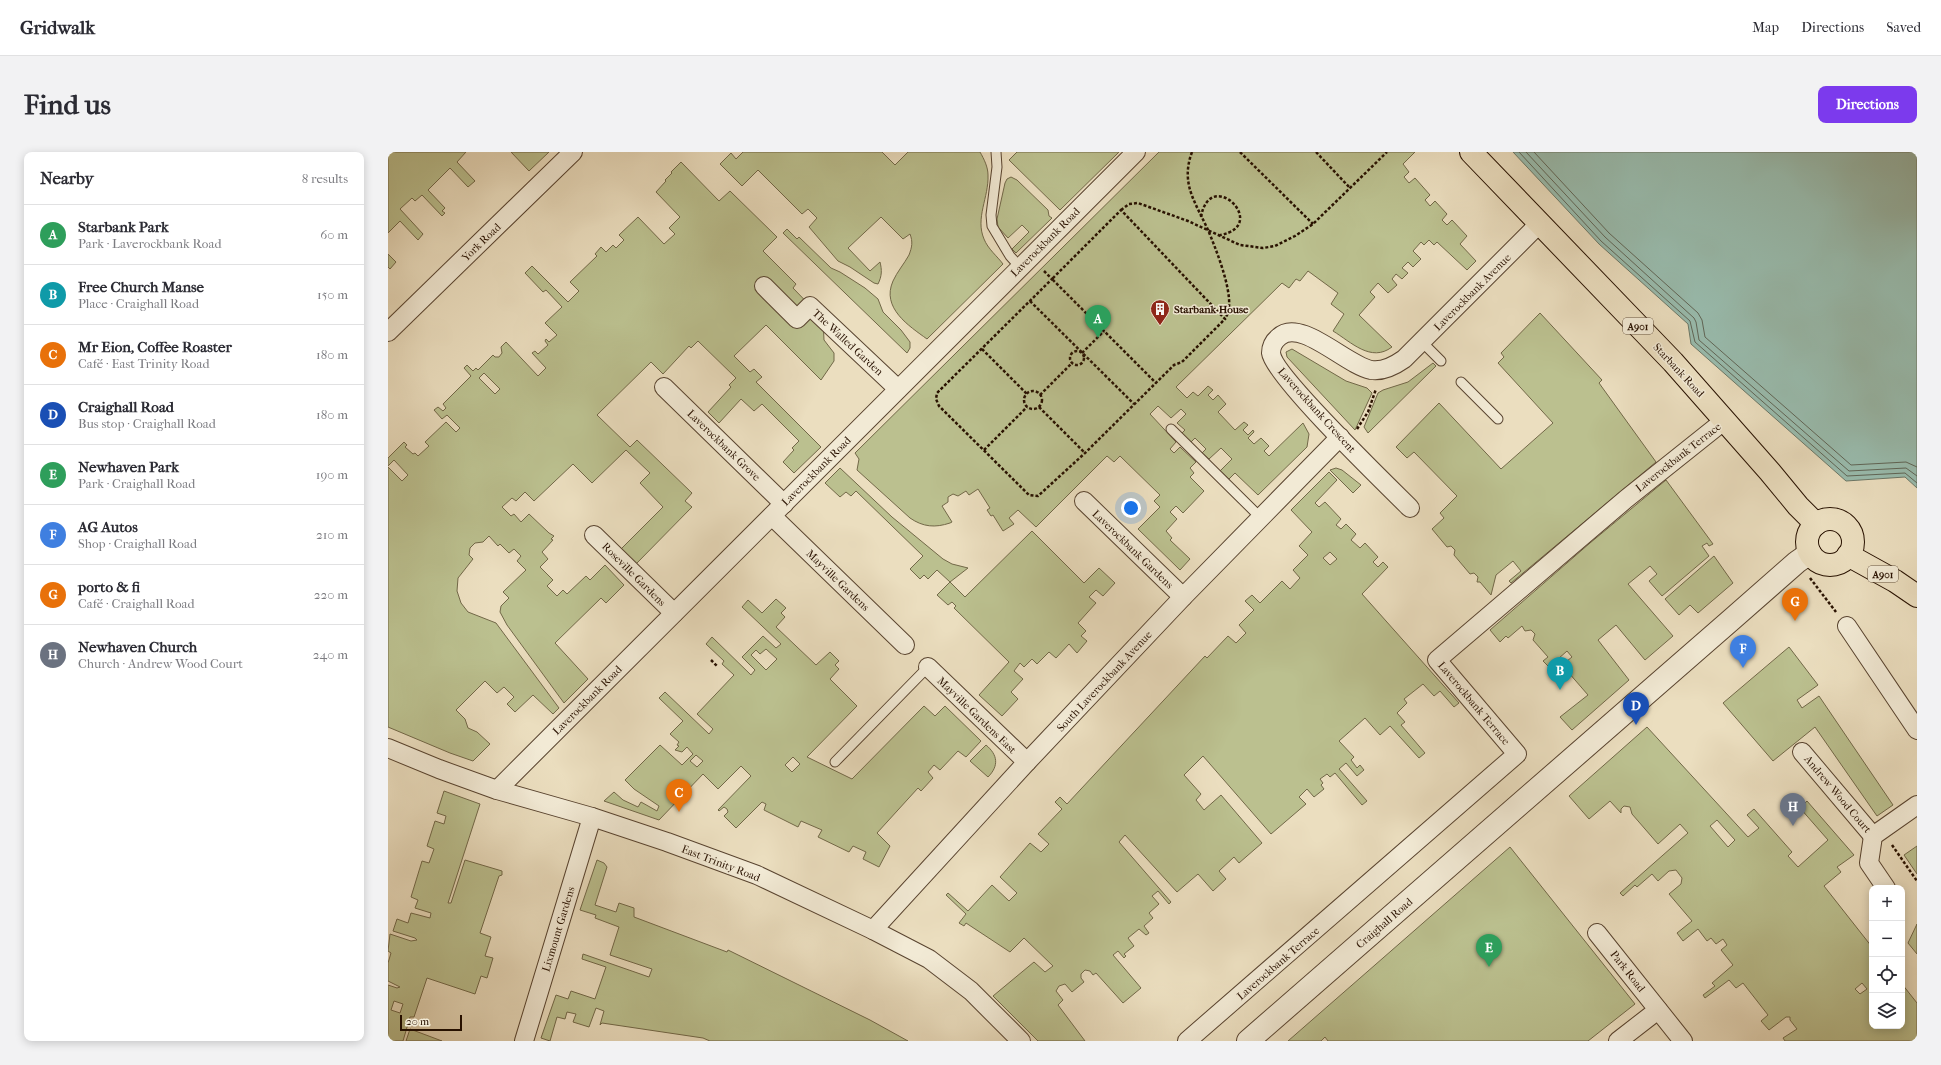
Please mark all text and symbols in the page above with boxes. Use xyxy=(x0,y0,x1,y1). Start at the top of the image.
text: Gridwalk xyxy=(20,17,95,39)
text: Map xyxy=(1752,19,1779,36)
text: Directions xyxy=(1801,19,1864,36)
text: Saved xyxy=(1886,19,1921,36)
button: Directions xyxy=(1818,86,1917,123)
text: Find us xyxy=(24,88,111,121)
text: Nearby xyxy=(40,168,94,188)
text: 8 results xyxy=(302,171,348,186)
street label: Laverockbank Road xyxy=(1008,204,1083,280)
text: Starbank Park xyxy=(78,218,169,236)
street label: York Road xyxy=(458,220,504,265)
text: A xyxy=(49,227,57,242)
text: 60 m xyxy=(320,227,348,242)
text: Park · Laverockbank Road xyxy=(78,236,222,251)
street label: Laverockbank Avenue xyxy=(1431,251,1514,334)
text: Free Church Manse xyxy=(78,278,204,296)
text: B xyxy=(49,287,57,302)
text: 150 m xyxy=(317,287,348,302)
text: Place · Craighall Road xyxy=(78,296,199,311)
building icon: Starbank House xyxy=(1149,298,1171,326)
place label: Starbank House xyxy=(1174,303,1249,316)
pin: A xyxy=(1085,305,1111,338)
street label: The Walled Garden xyxy=(810,306,886,379)
road number: A901 xyxy=(1623,318,1653,334)
text: Mr Eion, Coffee Roaster xyxy=(78,338,232,356)
street label: Starbank Road xyxy=(1650,341,1708,401)
text: C xyxy=(49,347,57,362)
text: 180 m xyxy=(316,347,348,362)
text: Café · East Trinity Road xyxy=(78,356,210,371)
street label: Laverockbank Crescent xyxy=(1275,365,1358,456)
text: Craighall Road xyxy=(78,398,174,416)
text: D xyxy=(48,407,58,422)
text: 180 m xyxy=(316,407,348,422)
street label: Laverockbank Grove xyxy=(684,407,763,484)
text: Bus stop · Craighall Road xyxy=(78,416,216,431)
street label: Laverockbank Terrace xyxy=(1633,420,1724,495)
street label: Laverockbank Road xyxy=(779,433,854,509)
text: Newhaven Park xyxy=(78,458,179,476)
text: E xyxy=(49,467,57,482)
text: 190 m xyxy=(316,467,348,482)
text: Park · Craighall Road xyxy=(78,476,195,491)
your location xyxy=(1121,498,1141,518)
street label: Laverockbank Gardens xyxy=(1089,507,1176,591)
text: AG Autos xyxy=(78,518,138,536)
text: F xyxy=(50,527,56,542)
text: 210 m xyxy=(316,527,348,542)
text: Shop · Craighall Road xyxy=(78,536,197,551)
street label: Roseville Gardens xyxy=(599,540,668,609)
street label: Mayville Gardens xyxy=(803,547,872,614)
road number: A901 xyxy=(1868,566,1898,582)
text: porto & fi xyxy=(78,578,140,596)
text: G xyxy=(48,587,58,602)
text: 220 m xyxy=(314,587,348,602)
pin: G xyxy=(1782,588,1808,621)
text: Café · Craighall Road xyxy=(78,596,195,611)
street label: South Laverockbank Avenue xyxy=(1054,628,1155,735)
pin: F xyxy=(1730,635,1756,668)
text: Newhaven Church xyxy=(78,638,197,656)
text: H xyxy=(48,647,58,662)
text: 240 m xyxy=(313,647,348,662)
text: Church · Andrew Wood Court xyxy=(78,656,243,671)
pin: B xyxy=(1547,657,1573,690)
street label: Laverockbank Terrace xyxy=(1435,659,1513,748)
street label: Laverockbank Road xyxy=(550,662,625,738)
street label: Mayville Gardens East xyxy=(934,674,1019,757)
pin: D xyxy=(1623,692,1649,725)
street label: Andrew Wood Court xyxy=(1801,752,1874,836)
pin: C xyxy=(666,779,692,812)
pin: H xyxy=(1780,793,1806,826)
street label: East Trinity Road xyxy=(680,843,763,885)
street label: Lixmount Gardens xyxy=(539,885,578,973)
map controls xyxy=(1869,885,1905,1029)
button: + xyxy=(1869,885,1905,921)
street label: Craighall Road xyxy=(1353,895,1416,951)
button: − xyxy=(1869,921,1905,957)
street label: Laverockbank Terrace xyxy=(1235,924,1323,1003)
pin: E xyxy=(1476,934,1502,967)
street label: Park Road xyxy=(1607,948,1648,995)
button: locate xyxy=(1869,957,1905,993)
button: layers xyxy=(1869,993,1905,1029)
scale bar xyxy=(400,1013,462,1032)
text: 20 m xyxy=(406,1015,429,1028)

